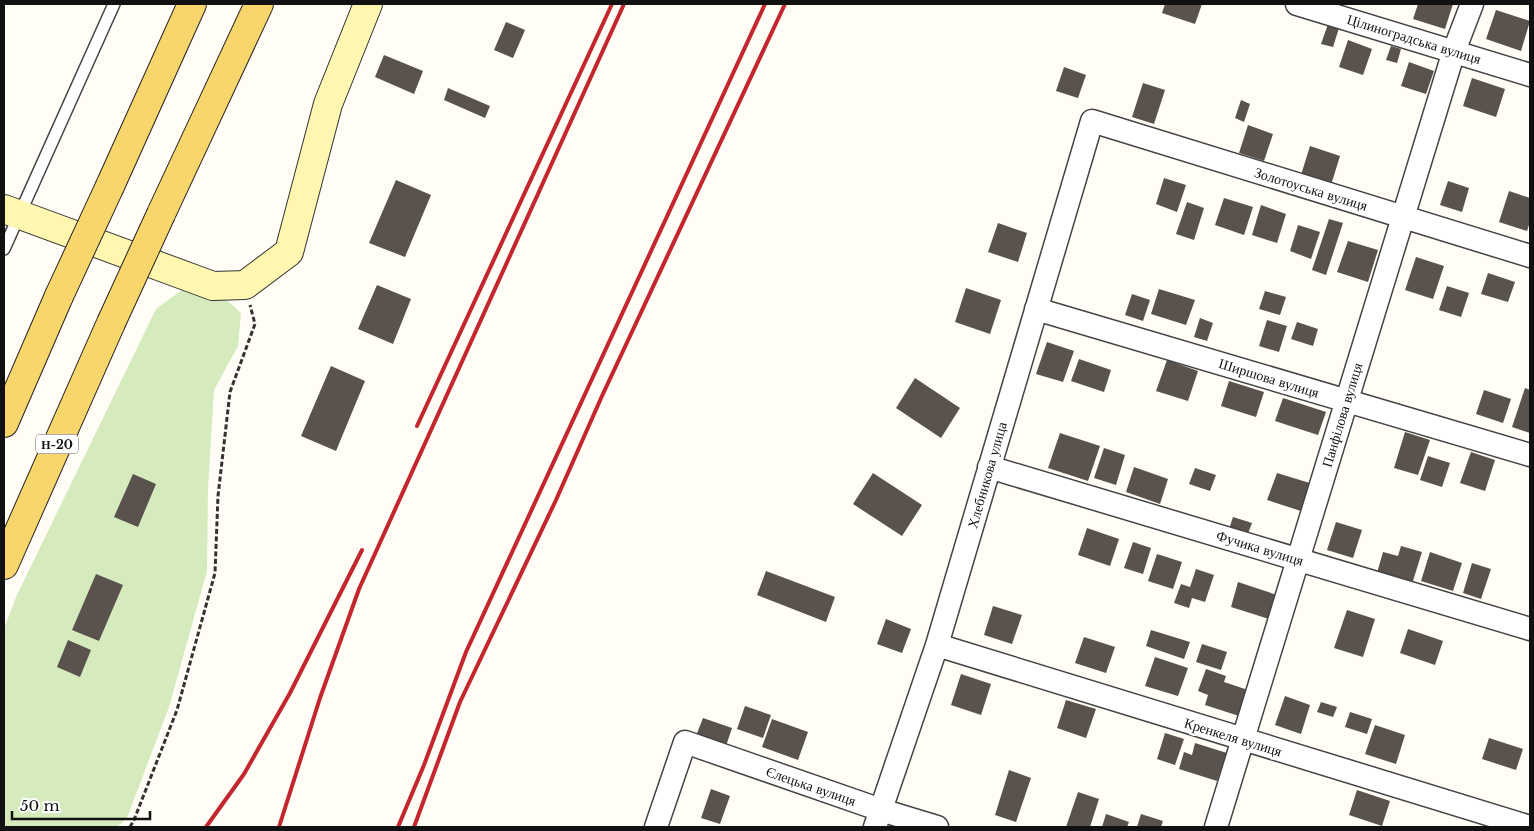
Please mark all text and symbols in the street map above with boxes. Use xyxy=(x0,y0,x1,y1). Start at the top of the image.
street label: Цілиноградська вулиця xyxy=(1345,10,1484,68)
street label: Золотоуська вулиця xyxy=(1252,163,1370,215)
street label: Ширшова вулиця xyxy=(1217,354,1322,402)
street label: Панфілова вулиця xyxy=(1318,360,1367,469)
street label: Хлебникова улица xyxy=(963,419,1011,530)
road number: Н-20 xyxy=(36,434,78,454)
street label: Фучика вулиця xyxy=(1214,526,1306,570)
street label: Кренкеля вулиця xyxy=(1182,714,1284,761)
street label: Єлецька вулиця xyxy=(764,762,859,810)
scale bar xyxy=(12,788,150,820)
text: 50 m xyxy=(20,796,60,815)

